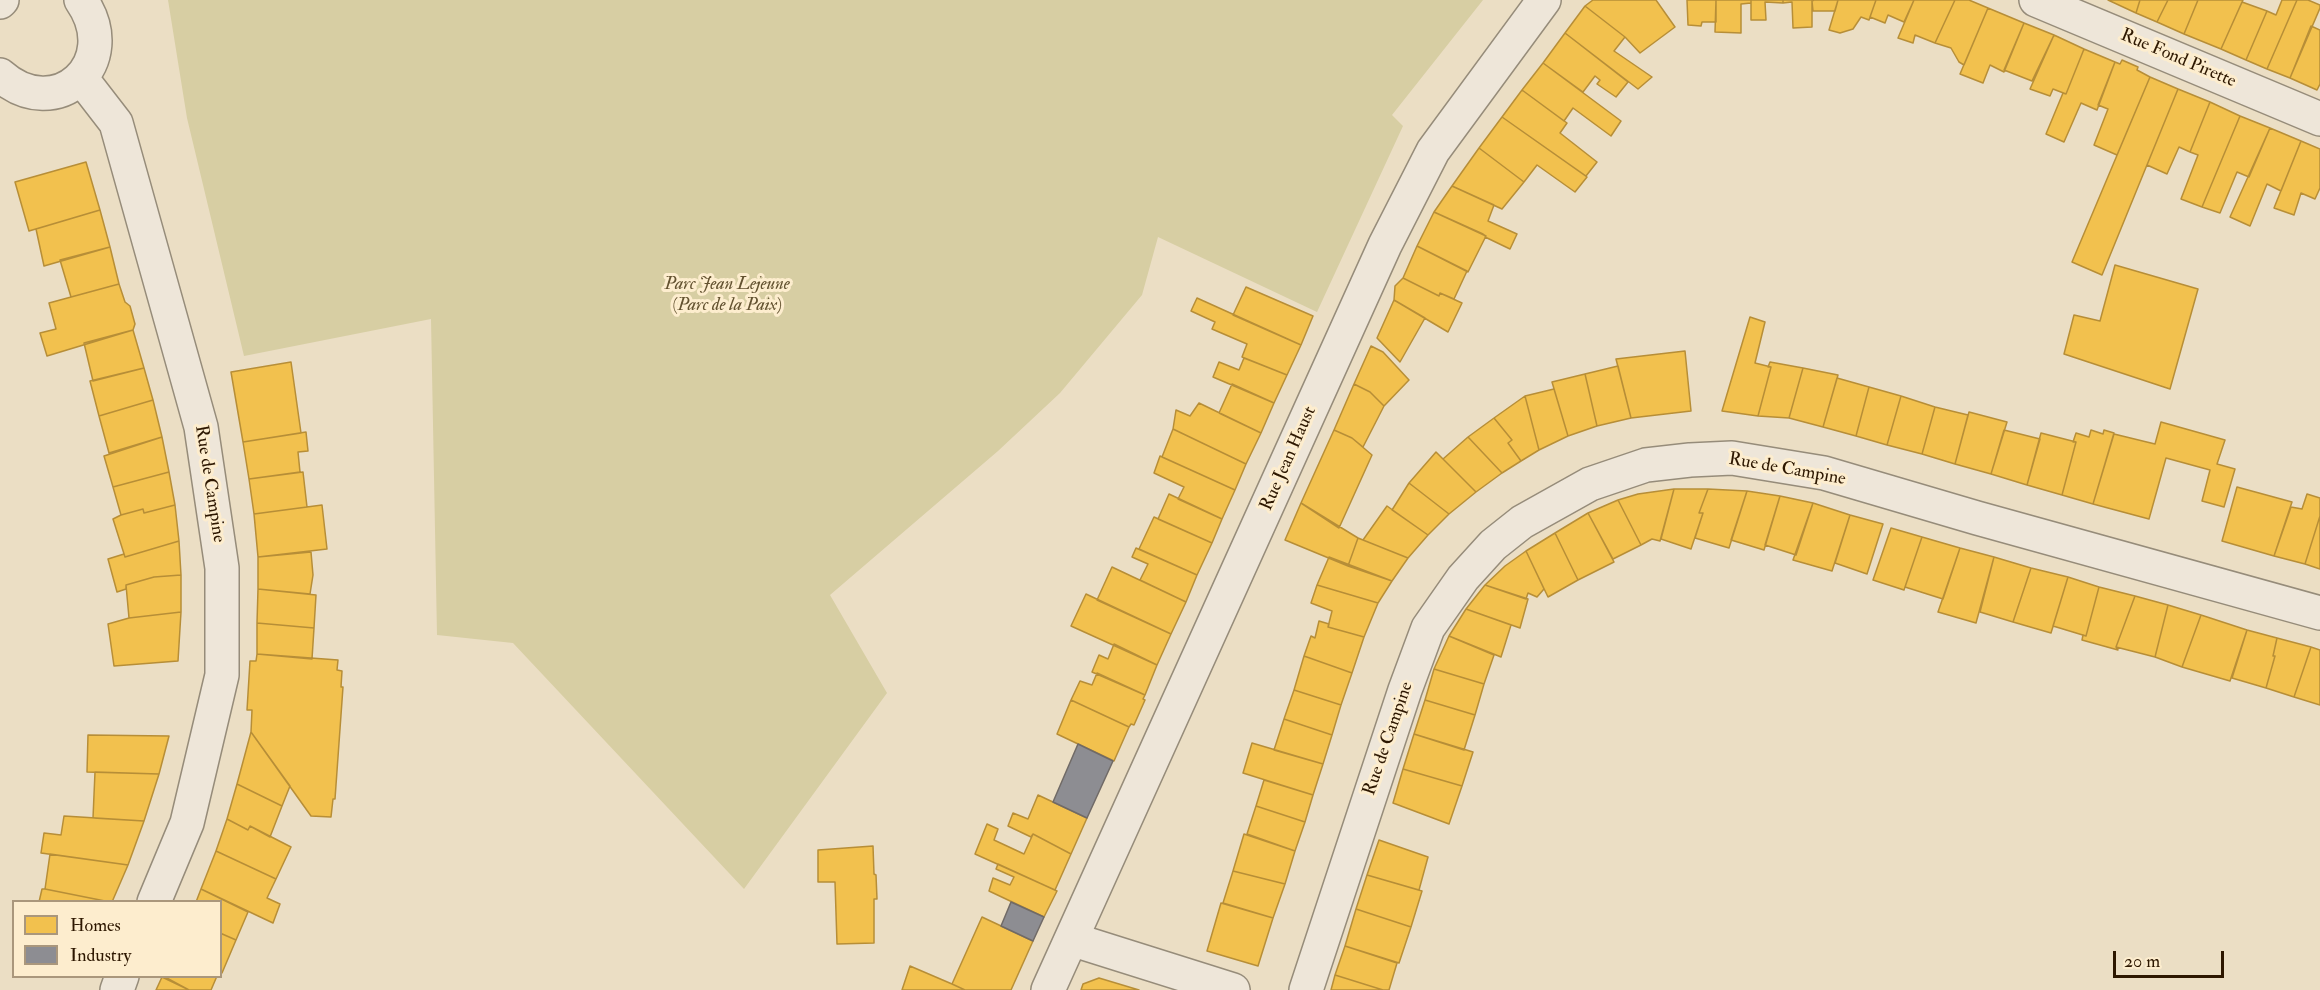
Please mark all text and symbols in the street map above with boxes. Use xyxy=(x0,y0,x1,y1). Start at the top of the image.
street label: Rue Fond Pirette xyxy=(2117,25,2239,93)
park label: Parc Jean Lejeune (Parc de la Paix) xyxy=(664,274,790,316)
street label: Rue Jean Haust xyxy=(1256,404,1322,514)
street label: Rue de Campine xyxy=(189,424,229,544)
street label: Rue de Campine xyxy=(1727,449,1847,491)
street label: Rue de Campine xyxy=(1359,679,1419,799)
legend xyxy=(12,900,222,978)
text: Homes xyxy=(70,914,121,937)
scale bar xyxy=(2116,939,2227,977)
text: Industry xyxy=(70,944,131,967)
text: 20 m xyxy=(2124,950,2160,973)

